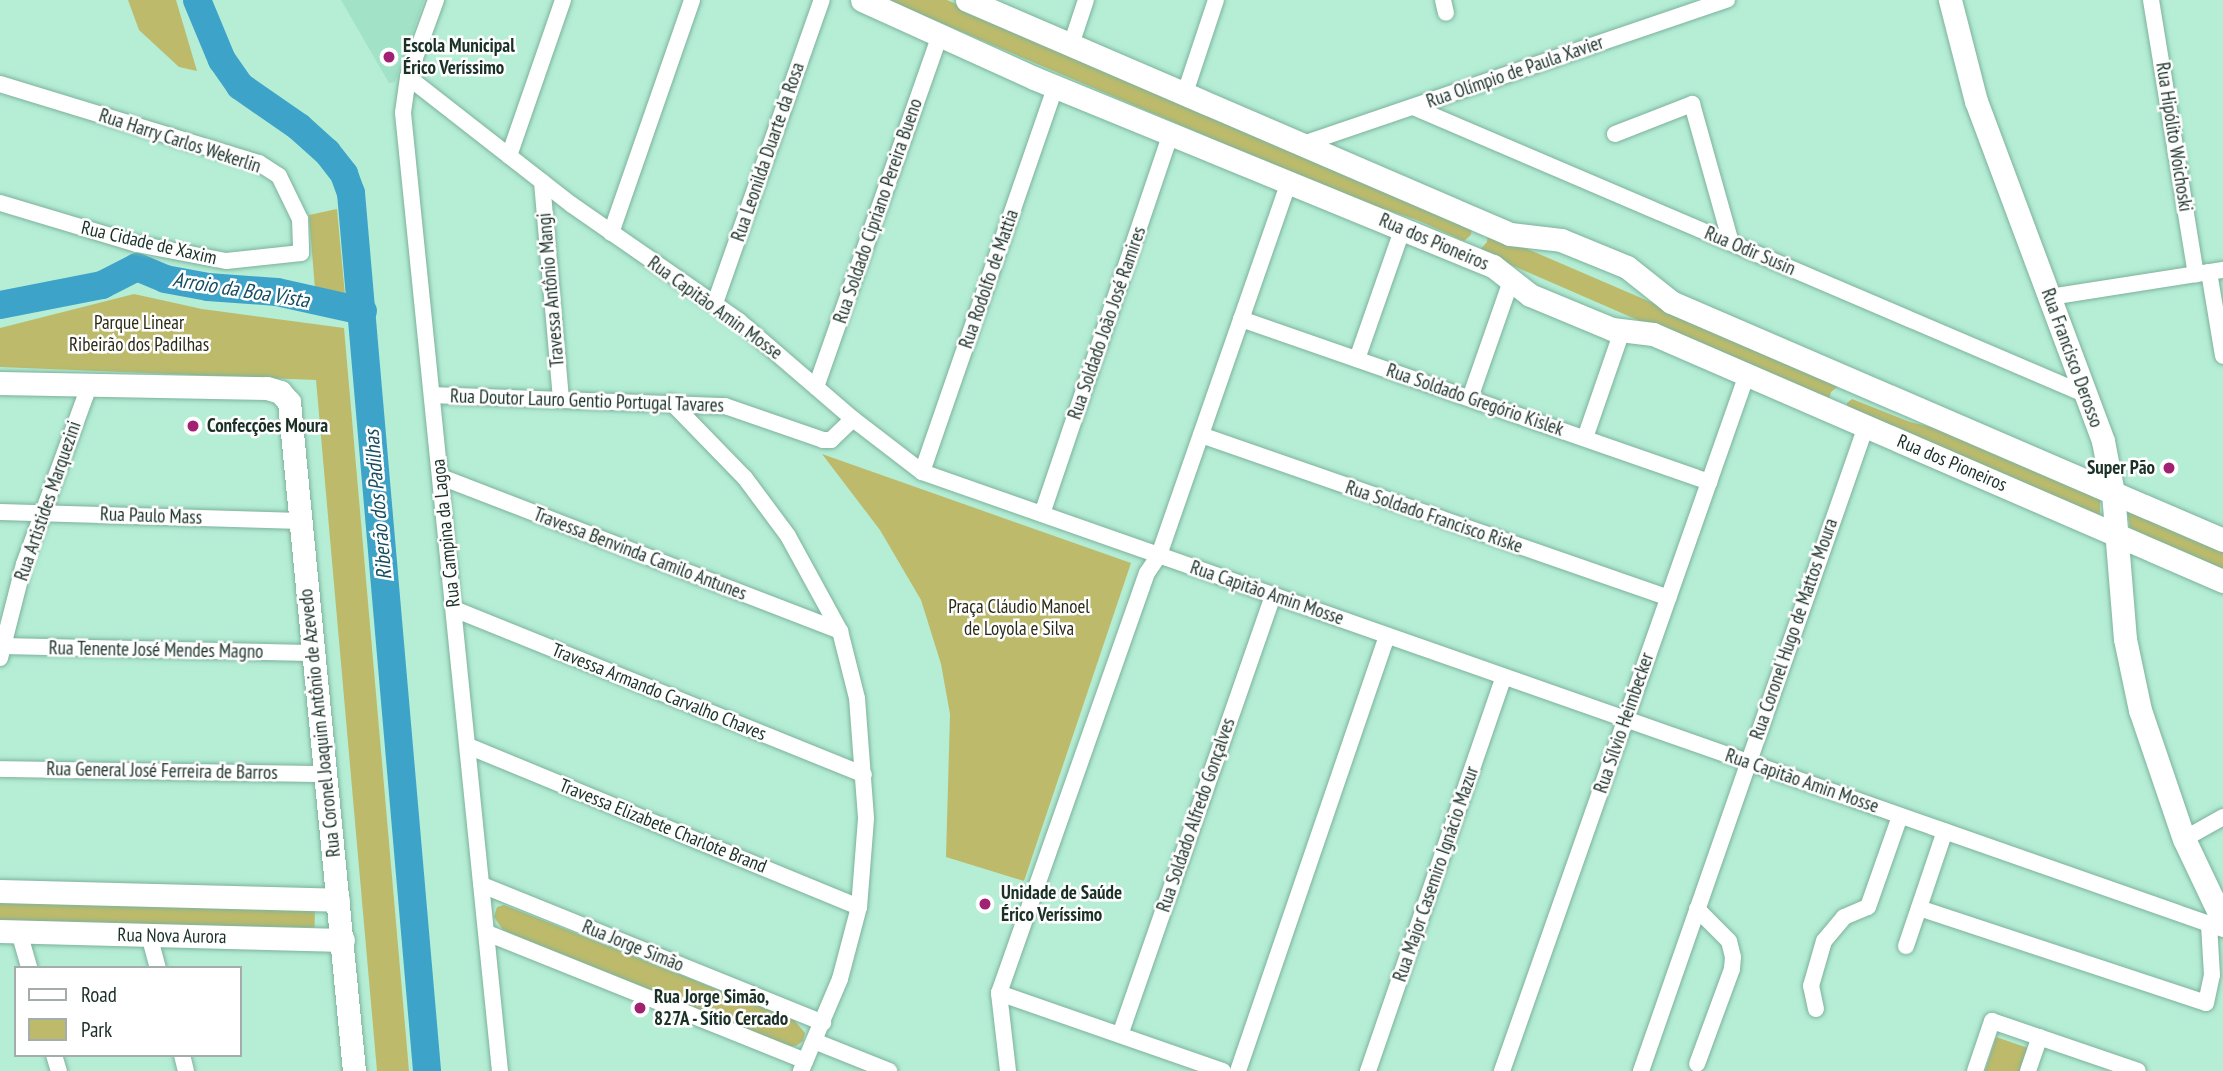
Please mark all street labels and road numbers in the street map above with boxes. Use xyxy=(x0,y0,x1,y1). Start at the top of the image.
street label: Rua Olímpio de Paula Xavier xyxy=(1423,31,1607,113)
street label: Rua Leonilda Duarte da Rosa xyxy=(727,60,809,244)
street label: Rua Hipólito Woichoski xyxy=(2151,60,2197,214)
street label: Rua Soldado Cipriano Pereira Bueno xyxy=(829,96,927,326)
street label: Rua Harry Carlos Wekerlin xyxy=(96,104,264,178)
street label: Rua Rodolfo de Mattia xyxy=(955,207,1023,351)
street label: Rua dos Pioneiros xyxy=(1376,209,1492,275)
street label: Travessa Antônio Mangi xyxy=(533,212,569,368)
street label: Rua Cidade de Xaxim xyxy=(79,216,219,270)
street label: Rua Odir Susin xyxy=(1701,222,1799,280)
street label: Rua Soldado João José Ramires xyxy=(1063,224,1151,422)
street label: Rua Capitão Amin Mosse xyxy=(643,251,787,365)
street label: Rua Francisco Derosso xyxy=(2036,285,2108,431)
street label: Rua Soldado Gregório Kislek xyxy=(1383,359,1567,441)
street label: Rua Doutor Lauro Gentio Portugal Tavares xyxy=(449,385,725,417)
street label: Rua Artistides Marquezini xyxy=(10,418,86,584)
street label: Rua dos Pioneiros xyxy=(1894,430,2010,496)
street label: Rua Campina da Lagoa xyxy=(427,458,465,608)
street label: Rua Soldado Francisco Riske xyxy=(1342,476,1526,558)
street label: Rua Paulo Mass xyxy=(100,503,202,529)
street label: Travessa Benvinda Camilo Antunes xyxy=(530,503,750,605)
street label: Rua Coronel Hugo de Mattos Moura xyxy=(1745,515,1843,743)
street label: Rua Capitão Amin Mosse xyxy=(1187,556,1347,630)
street label: Rua Coronel Joaquim Antônio de Azevedo xyxy=(295,587,345,859)
street label: Rua Tenente José Mendes Magno xyxy=(48,637,264,663)
street label: Travessa Armando Carvalho Chaves xyxy=(548,638,770,746)
street label: Rua Sílvio Heimbecker xyxy=(1589,650,1659,796)
street label: Rua Soldado Alfredo Gonçalves xyxy=(1152,715,1240,915)
street label: Rua Capitão Amin Mosse xyxy=(1722,744,1882,818)
street label: Rua General José Ferreira de Barros xyxy=(46,758,278,784)
street label: Rua Major Casemiro Ignácio Mazur xyxy=(1388,763,1484,985)
street label: Travessa Elizabete Charlote Brand xyxy=(556,774,770,878)
street label: Rua Jorge Simão xyxy=(579,915,687,977)
street label: Rua Nova Aurora xyxy=(117,924,227,948)

